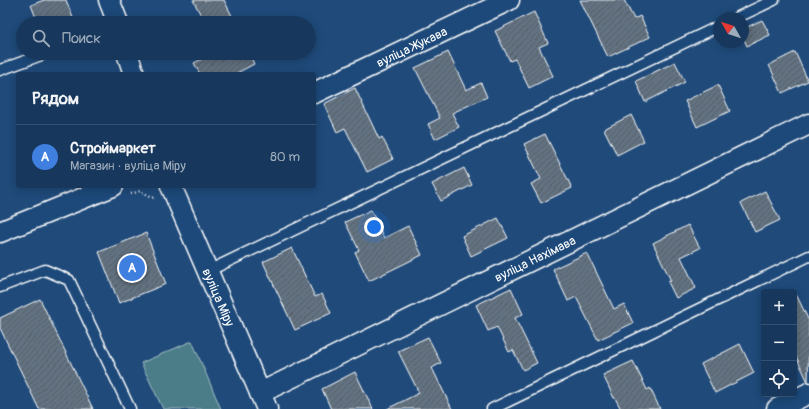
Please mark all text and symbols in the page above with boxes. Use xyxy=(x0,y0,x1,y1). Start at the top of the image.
north arrow xyxy=(713,12,749,48)
search box xyxy=(16,16,316,60)
street label: вуліца Жукава xyxy=(374,24,450,71)
icon: search xyxy=(30,27,52,49)
text: Поиск xyxy=(62,29,101,48)
text: Рядом xyxy=(32,88,79,109)
text: Строймаркет xyxy=(70,139,156,158)
text: A xyxy=(41,149,49,165)
text: 80 m xyxy=(270,149,300,165)
text: Магазин · вуліца Міру xyxy=(70,158,186,174)
your location xyxy=(364,217,384,237)
street label: вуліца Нахімава xyxy=(492,233,578,286)
pin: A xyxy=(119,253,145,283)
street label: вуліца Міру xyxy=(198,266,238,329)
map controls xyxy=(761,289,797,397)
button: + xyxy=(761,289,797,325)
button: − xyxy=(761,325,797,361)
button: locate xyxy=(761,361,797,397)

